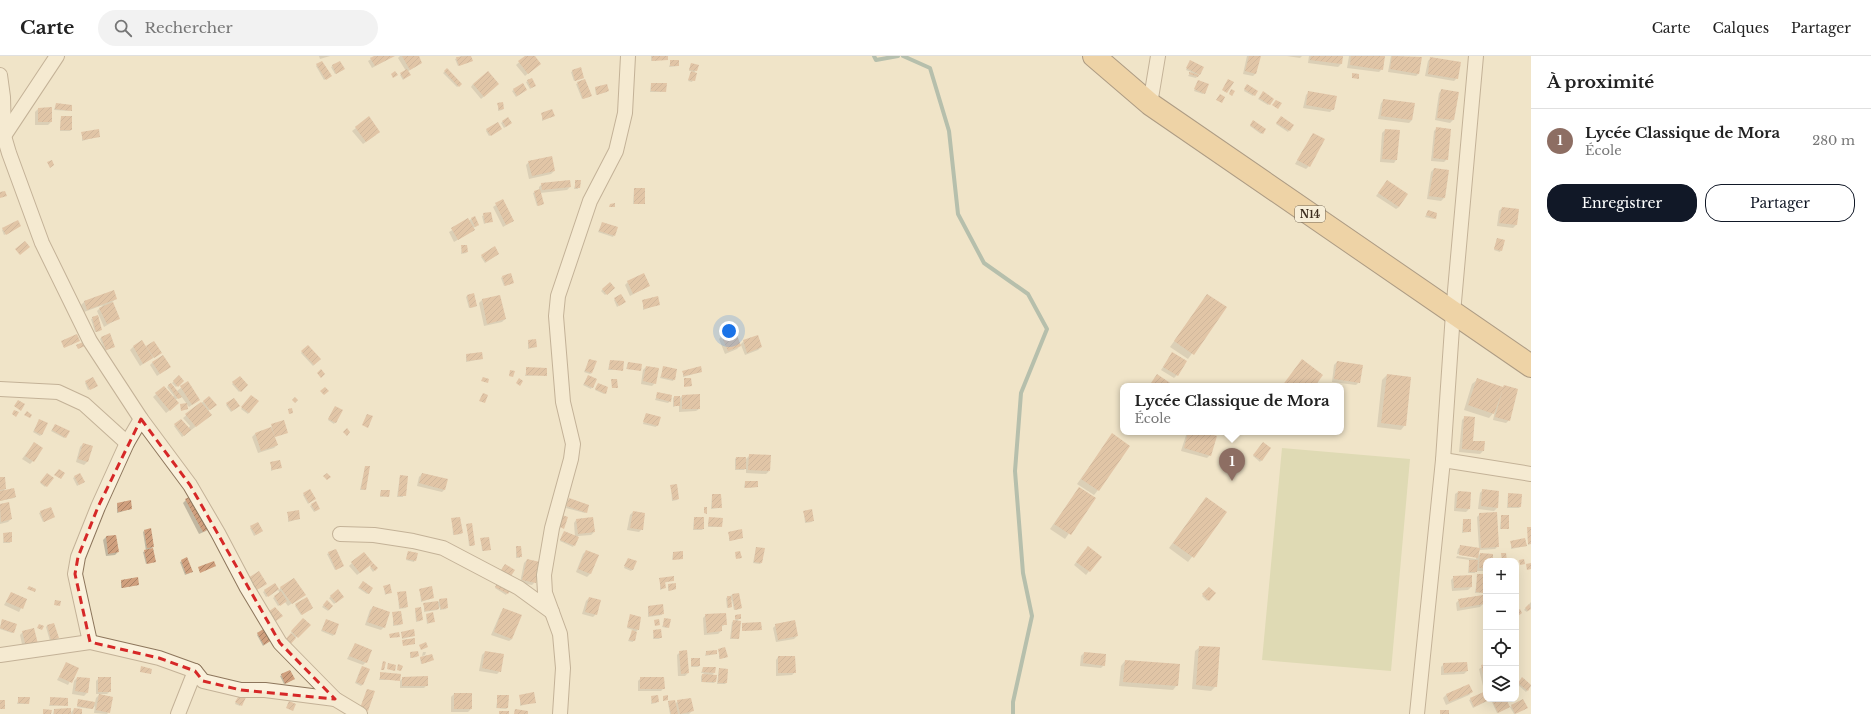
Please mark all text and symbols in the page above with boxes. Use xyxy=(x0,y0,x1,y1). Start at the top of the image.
search box xyxy=(98,10,378,46)
text: Carte xyxy=(20,16,74,39)
icon: search xyxy=(112,17,134,39)
text: Rechercher xyxy=(144,18,233,37)
text: Carte xyxy=(1652,19,1691,37)
text: Calques xyxy=(1713,19,1769,37)
text: Partager xyxy=(1791,19,1851,37)
text: À proximité xyxy=(1547,72,1654,93)
text: Lycée Classique de Mora xyxy=(1585,123,1780,142)
text: 1 xyxy=(1557,132,1563,149)
text: 280 m xyxy=(1812,132,1855,149)
text: École xyxy=(1585,142,1622,159)
button: Enregistrer xyxy=(1547,184,1697,222)
button: Partager xyxy=(1705,184,1855,222)
road number: N14 xyxy=(1295,206,1325,222)
your location xyxy=(719,321,739,341)
popup xyxy=(1120,383,1344,435)
text: Lycée Classique de Mora xyxy=(1134,391,1330,410)
text: École xyxy=(1134,410,1171,427)
pin: 1 xyxy=(1219,448,1245,481)
map controls xyxy=(1483,558,1519,702)
button: + xyxy=(1483,558,1519,594)
button: − xyxy=(1483,594,1519,630)
button: locate xyxy=(1483,630,1519,666)
button: layers xyxy=(1483,666,1519,702)

